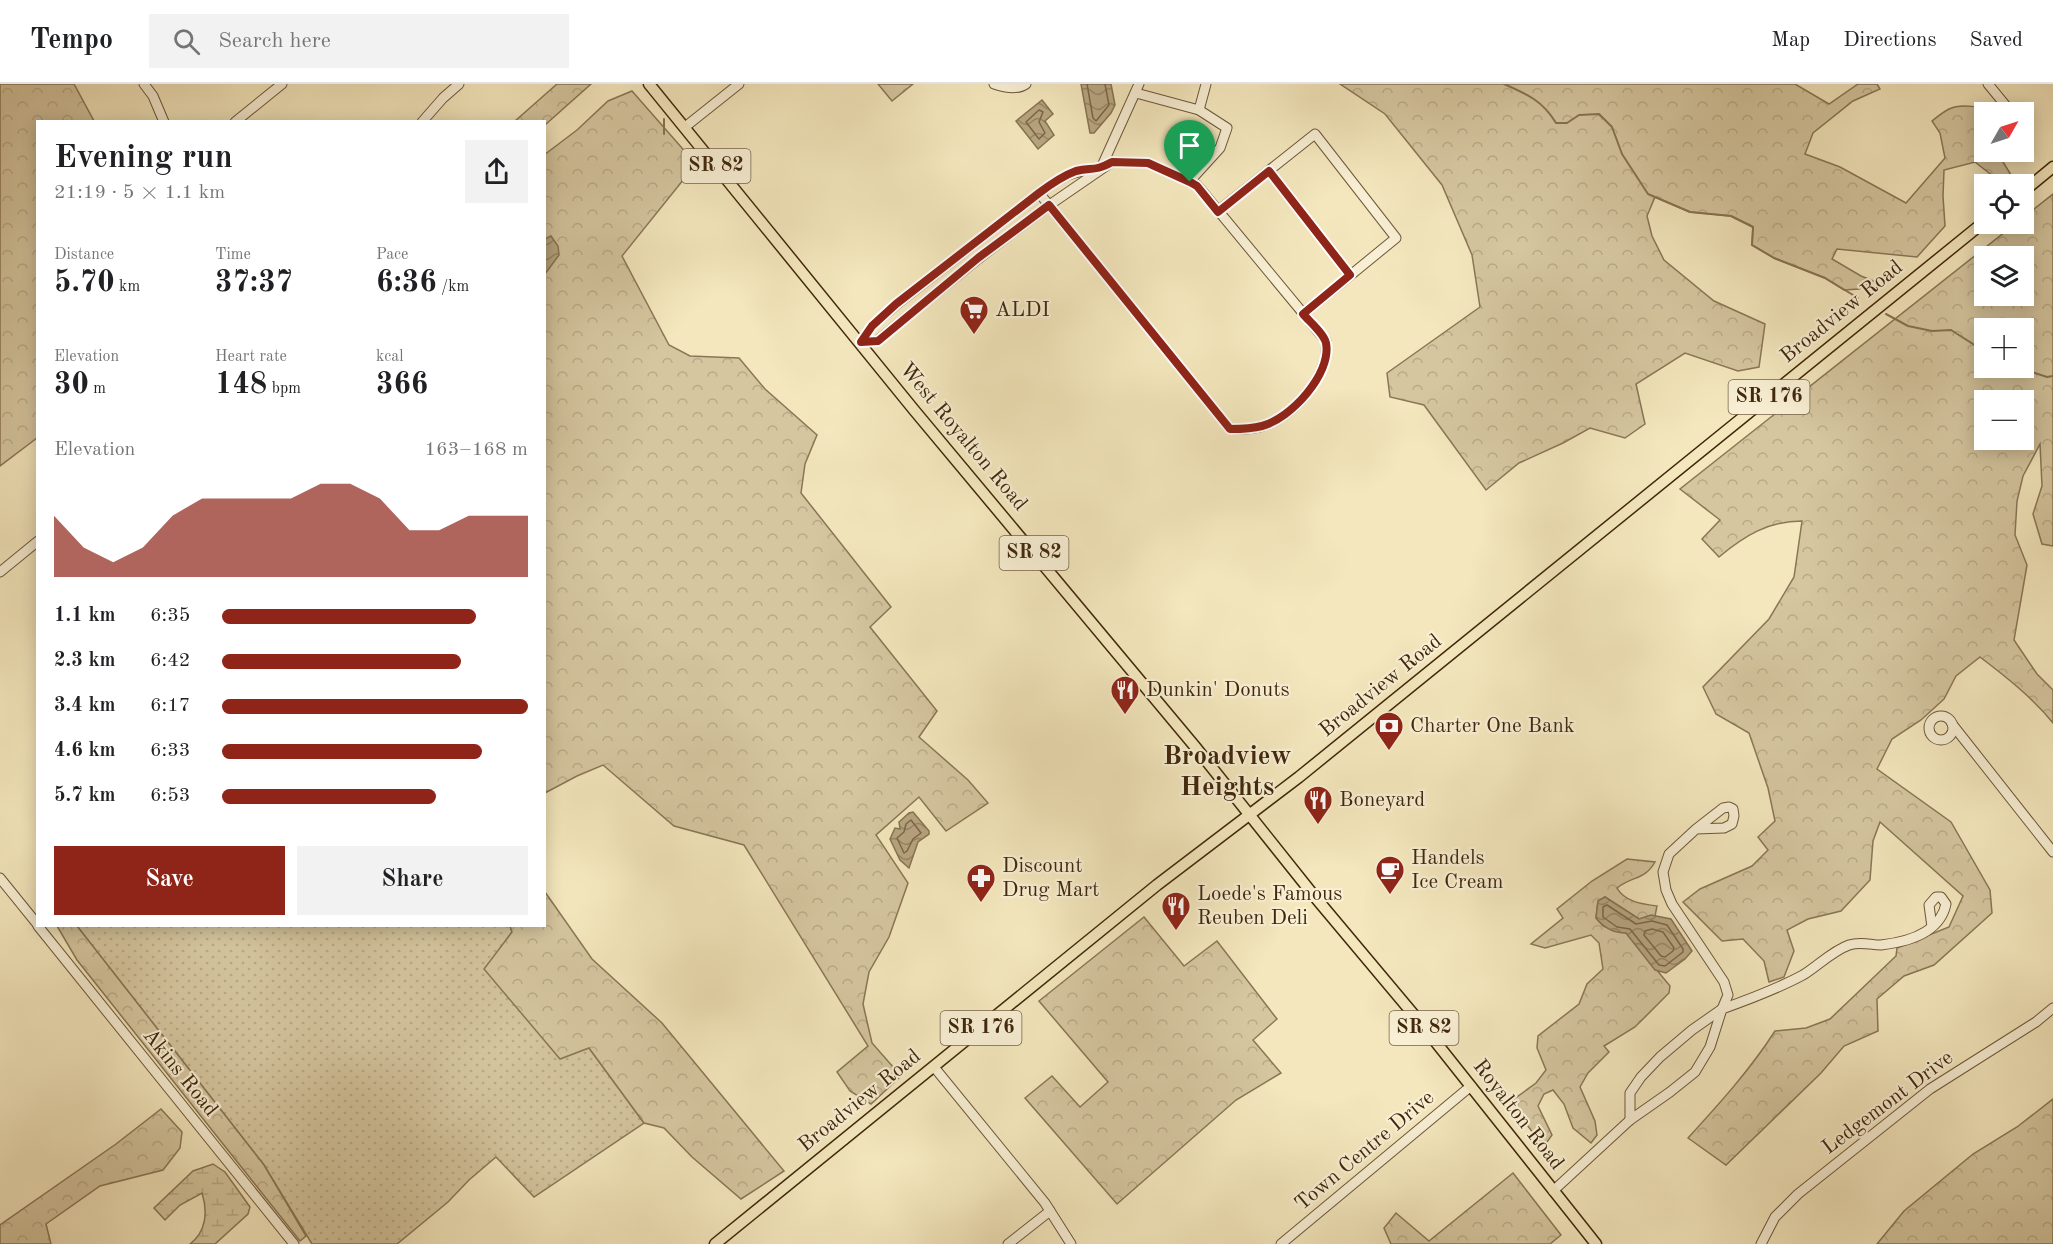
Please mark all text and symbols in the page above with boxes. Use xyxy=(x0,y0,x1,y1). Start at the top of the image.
search box xyxy=(149,14,569,68)
icon: search xyxy=(170,25,203,58)
text: Tempo xyxy=(30,27,113,55)
text: Search here xyxy=(218,30,331,52)
text: Map xyxy=(1771,30,1810,51)
text: Directions xyxy=(1843,30,1937,51)
text: Saved xyxy=(1970,30,2023,51)
north arrow xyxy=(1974,102,2034,162)
map controls xyxy=(1974,102,2034,450)
pin xyxy=(1164,120,1215,182)
icon: arrive xyxy=(1173,129,1206,162)
button: share xyxy=(465,140,528,203)
text: Evening run xyxy=(54,142,233,175)
road number: SR 82 xyxy=(682,149,750,183)
button: locate xyxy=(1974,174,2034,234)
text: 21:19 · 5 × 1.1 km xyxy=(54,183,225,203)
button: layers xyxy=(1974,246,2034,306)
text: Distance xyxy=(54,247,114,263)
text: Time xyxy=(215,247,251,263)
text: Pace xyxy=(376,247,408,263)
street label: Broadview Road xyxy=(1777,257,1907,367)
text: 5.70 xyxy=(54,268,115,298)
text: 37:37 xyxy=(215,268,293,298)
text: 6:36 xyxy=(376,268,437,298)
text: km xyxy=(115,279,140,295)
text: /km xyxy=(437,279,469,295)
supermarket icon: ALDI xyxy=(958,294,990,336)
place label: ALDI xyxy=(995,300,1050,321)
button: + xyxy=(1974,318,2034,378)
text: Elevation xyxy=(54,349,119,365)
text: Heart rate xyxy=(215,349,287,365)
text: kcal xyxy=(376,349,404,365)
street label: West Royalton Road xyxy=(895,359,1031,515)
text: 30 xyxy=(54,370,89,400)
text: 148 xyxy=(215,370,267,400)
text: 366 xyxy=(376,370,428,400)
road number: SR 176 xyxy=(1728,380,1810,414)
text: m xyxy=(89,381,106,397)
text: bpm xyxy=(267,381,301,397)
button: − xyxy=(1974,390,2034,450)
text: Elevation xyxy=(54,440,135,460)
text: 163–168 m xyxy=(425,440,528,460)
road number: SR 82 xyxy=(1000,536,1068,570)
text: 1.1 km xyxy=(54,606,116,626)
text: 6:35 xyxy=(150,606,190,626)
street label: Broadview Road xyxy=(1316,631,1446,741)
text: 2.3 km xyxy=(54,651,116,671)
text: 6:42 xyxy=(150,651,190,671)
restaurant icon: Dunkin' Donuts xyxy=(1109,674,1141,716)
place label: Dunkin' Donuts xyxy=(1146,680,1290,701)
text: 3.4 km xyxy=(54,696,116,716)
text: 6:17 xyxy=(150,696,190,716)
bank icon: Charter One Bank xyxy=(1373,710,1405,752)
place label: Charter One Bank xyxy=(1410,716,1575,737)
text: 4.6 km xyxy=(54,741,116,761)
text: 6:33 xyxy=(150,741,190,761)
district label: Broadview Heights xyxy=(1163,743,1291,801)
restaurant icon: Boneyard xyxy=(1302,784,1334,826)
text: 5.7 km xyxy=(54,786,116,806)
text: 6:53 xyxy=(150,786,190,806)
place label: Boneyard xyxy=(1339,790,1425,811)
button: Save xyxy=(54,846,285,915)
button: Share xyxy=(297,846,528,915)
place label: Handels Ice Cream xyxy=(1411,848,1503,893)
cafe icon: Handels Ice Cream xyxy=(1374,854,1406,896)
place label: Discount Drug Mart xyxy=(1002,856,1099,901)
pharmacy icon: Discount Drug Mart xyxy=(965,862,997,904)
place label: Loede's Famous Reuben Deli xyxy=(1197,884,1342,929)
restaurant icon: Loede's Famous Reuben Deli xyxy=(1160,890,1192,932)
road number: SR 176 xyxy=(940,1011,1022,1045)
road number: SR 82 xyxy=(1390,1011,1458,1045)
street label: Akins Road xyxy=(139,1025,221,1121)
street label: Broadview Road xyxy=(795,1046,925,1156)
street label: Ledgemont Drive xyxy=(1819,1047,1957,1159)
street label: Royalton Road xyxy=(1469,1056,1567,1174)
street label: Town Centre Drive xyxy=(1292,1087,1438,1215)

